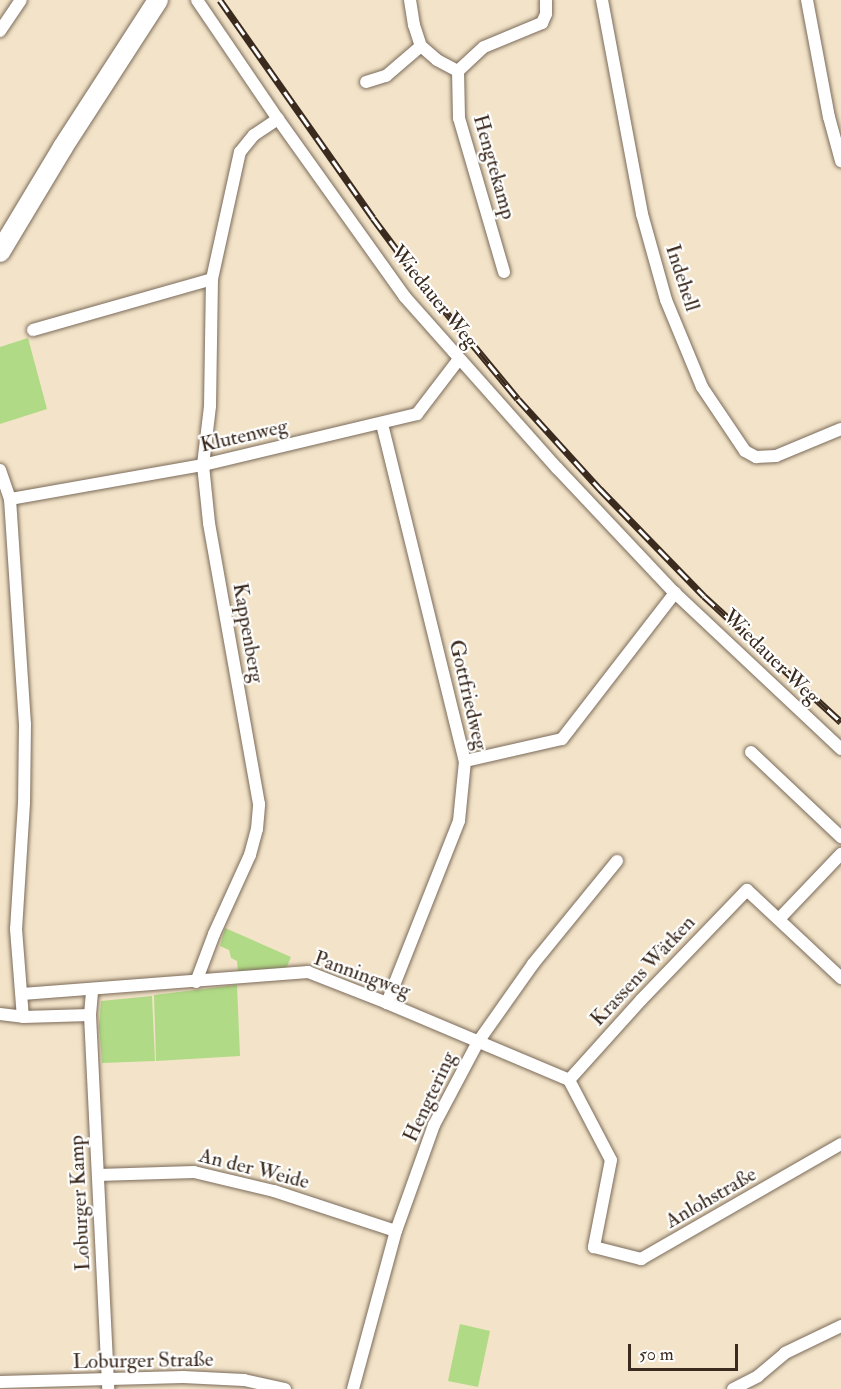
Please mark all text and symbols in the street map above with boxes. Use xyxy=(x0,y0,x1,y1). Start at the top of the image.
street label: Hengtekamp xyxy=(467,112,521,222)
street label: Wiedauer Weg xyxy=(385,240,483,354)
street label: Indehell xyxy=(659,241,705,315)
street label: Klutenweg xyxy=(198,414,290,458)
street label: Kappenberg xyxy=(227,581,269,685)
street label: Wiedauer Weg xyxy=(717,604,825,710)
street label: Gottfriedweg xyxy=(443,637,493,753)
street label: Krassens Wätken xyxy=(585,910,701,1032)
street label: Panningweg xyxy=(310,946,414,1004)
street label: Hengtering xyxy=(398,1048,462,1146)
street label: Loburger Kamp xyxy=(64,1135,96,1271)
street label: An der Weide xyxy=(196,1143,312,1195)
street label: Anlohstraße xyxy=(661,1162,761,1234)
scale bar xyxy=(631,1332,740,1370)
text: 50 m xyxy=(639,1343,674,1366)
street label: Loburger Straße xyxy=(72,1347,214,1375)

